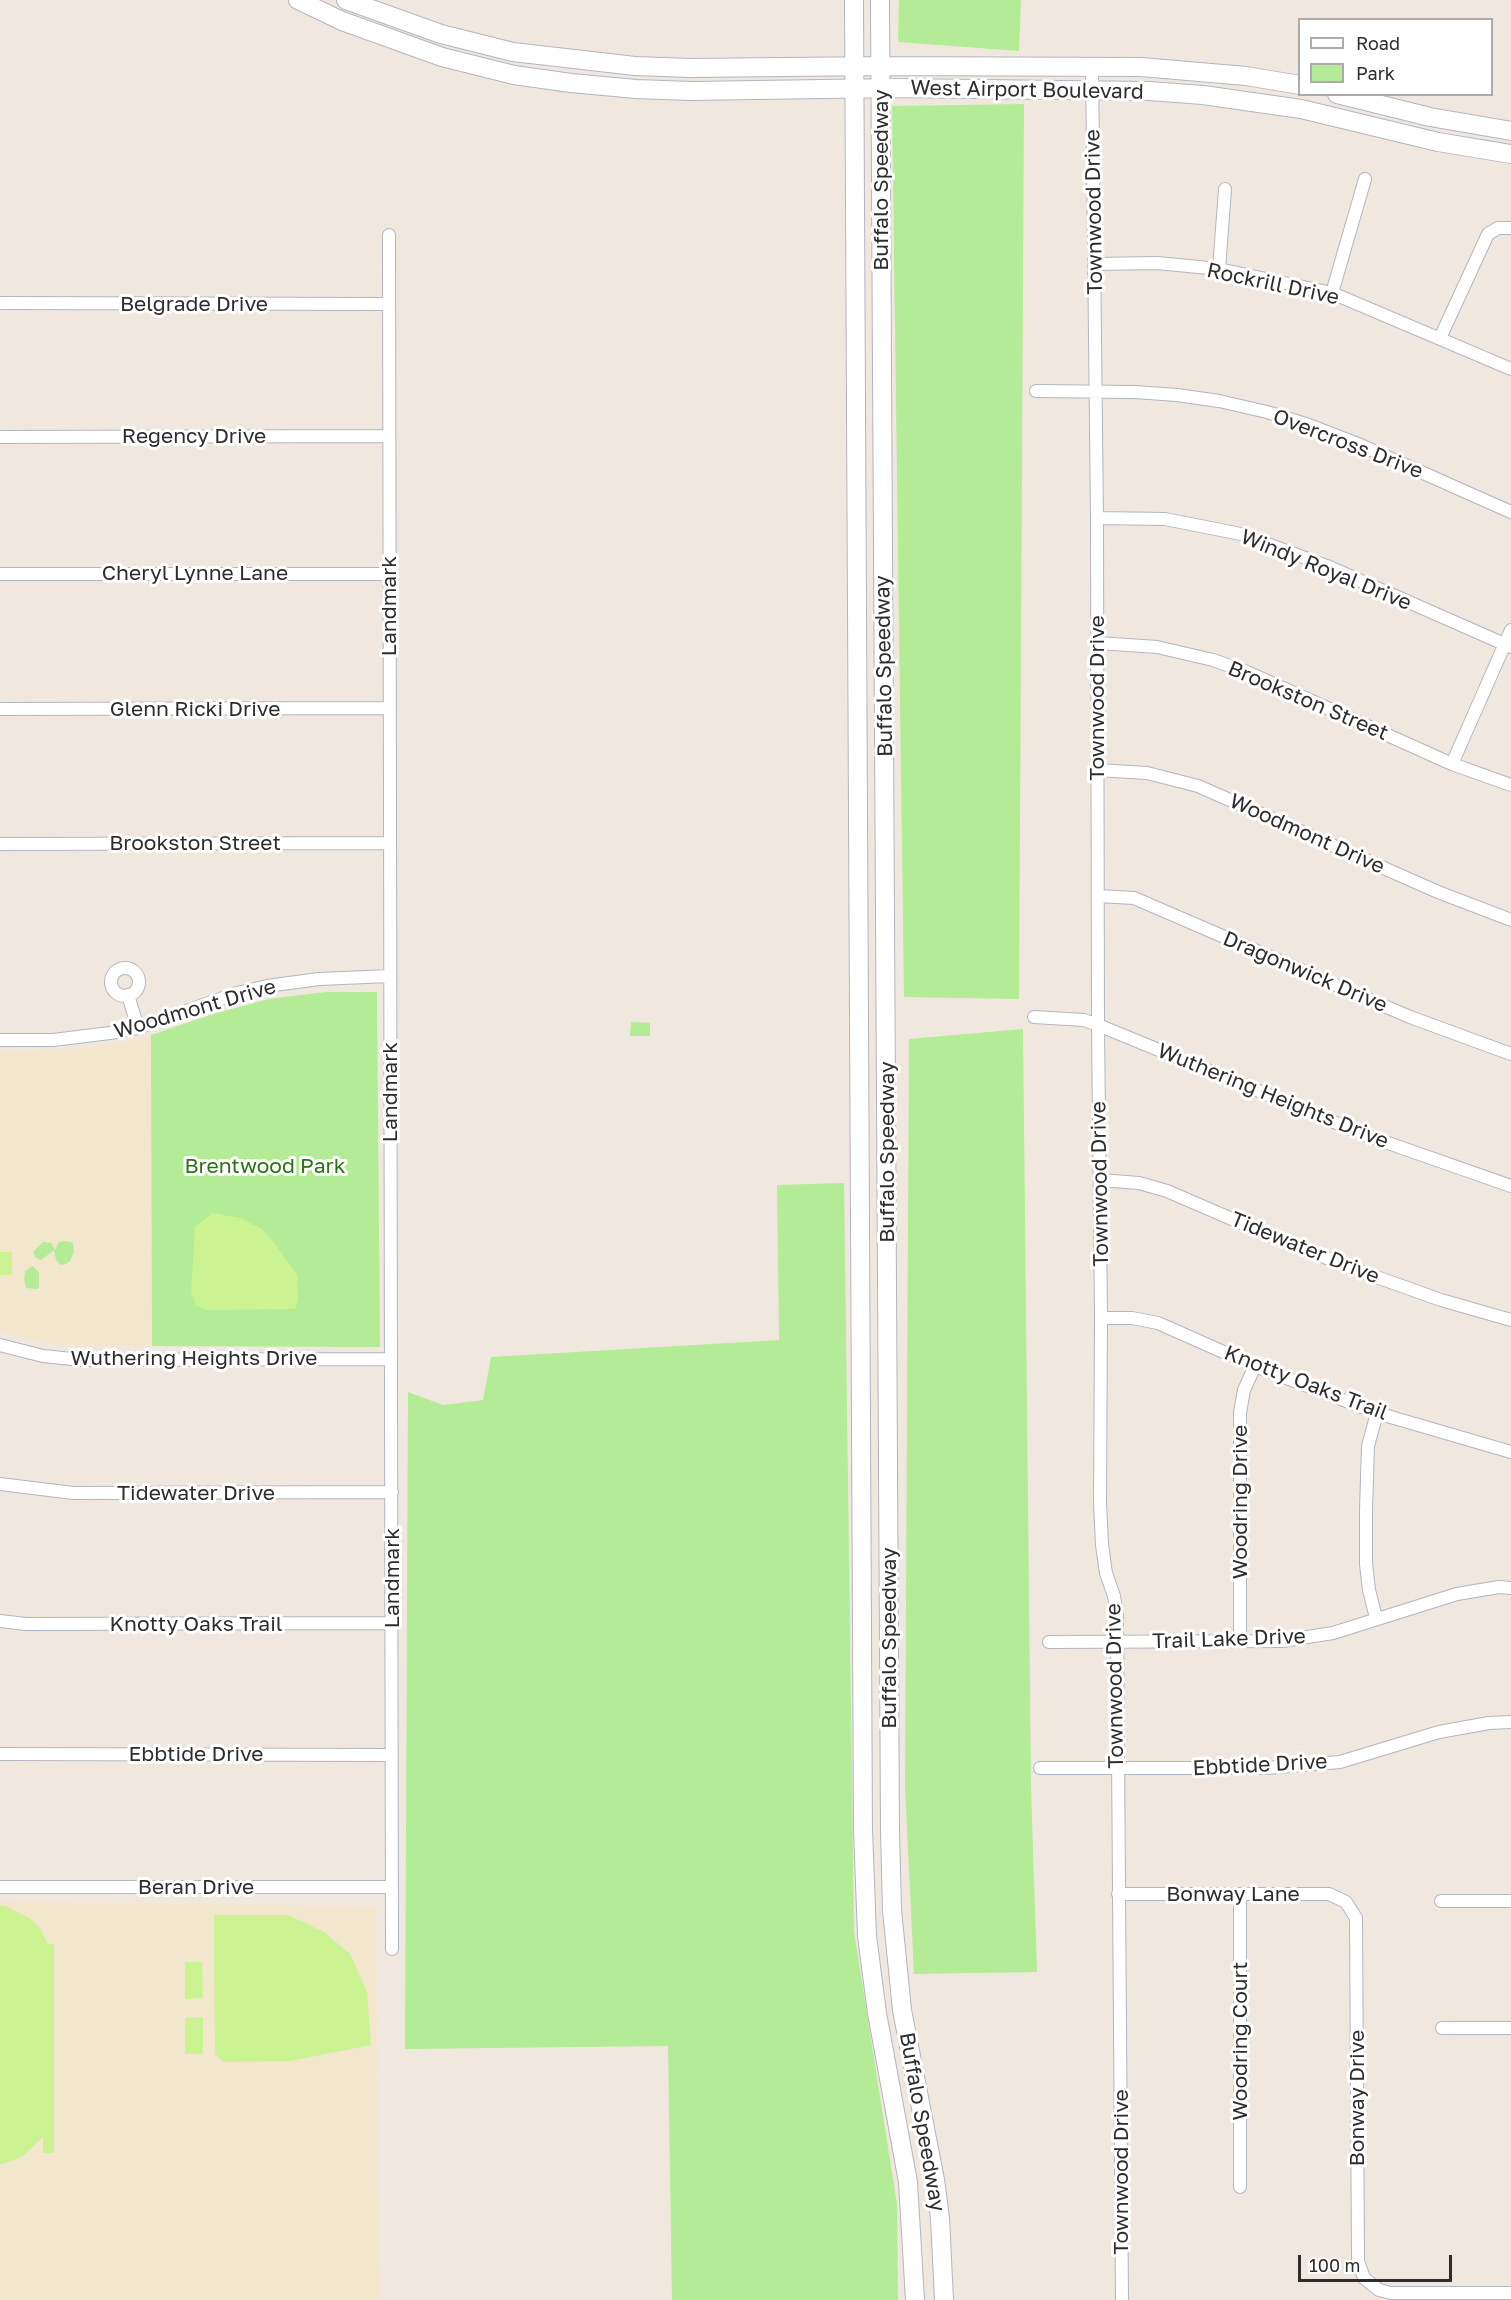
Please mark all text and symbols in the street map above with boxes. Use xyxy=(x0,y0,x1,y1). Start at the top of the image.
legend xyxy=(1298,18,1493,96)
text: Road xyxy=(1356,32,1400,54)
text: Park xyxy=(1356,62,1395,84)
street label: West Airport Boulevard xyxy=(910,75,1144,105)
street label: Buffalo Speedway xyxy=(868,89,894,271)
street label: Townwood Drive xyxy=(1080,129,1108,295)
street label: Rockrill Drive xyxy=(1205,258,1341,310)
street label: Belgrade Drive xyxy=(120,291,268,317)
street label: Overcross Drive xyxy=(1269,404,1427,484)
street label: Regency Drive xyxy=(122,423,266,449)
street label: Windy Royal Drive xyxy=(1237,524,1415,616)
street label: Landmark xyxy=(376,556,402,656)
street label: Cheryl Lynne Lane xyxy=(102,560,288,586)
street label: Buffalo Speedway xyxy=(870,575,898,757)
street label: Townwood Drive xyxy=(1084,615,1110,781)
street label: Brookston Street xyxy=(1224,656,1392,746)
street label: Glenn Ricki Drive xyxy=(110,696,280,722)
street label: Woodmont Drive xyxy=(1226,789,1388,879)
street label: Brookston Street xyxy=(109,830,281,856)
street label: Dragonwick Drive xyxy=(1219,926,1391,1018)
street label: Woodmont Drive xyxy=(111,974,279,1044)
street label: Wuthering Heights Drive xyxy=(1154,1038,1392,1154)
street label: Landmark xyxy=(377,1042,403,1142)
street label: Buffalo Speedway xyxy=(874,1061,900,1243)
street label: Townwood Drive xyxy=(1086,1101,1114,1267)
park label: Brentwood Park xyxy=(184,1153,346,1179)
street label: Tidewater Drive xyxy=(1227,1207,1383,1289)
street label: Knotty Oaks Trail xyxy=(1221,1340,1391,1426)
street label: Wuthering Heights Drive xyxy=(70,1345,318,1371)
street label: Woodring Drive xyxy=(1227,1425,1253,1579)
street label: Tidewater Drive xyxy=(117,1480,275,1506)
street label: Landmark xyxy=(379,1528,405,1628)
street label: Buffalo Speedway xyxy=(876,1547,902,1729)
street label: Townwood Drive xyxy=(1101,1603,1129,1769)
street label: Knotty Oaks Trail xyxy=(110,1611,282,1637)
street label: Trail Lake Drive xyxy=(1152,1624,1306,1654)
street label: Ebbtide Drive xyxy=(128,1741,264,1767)
street label: Ebbtide Drive xyxy=(1192,1749,1328,1781)
street label: Beran Drive xyxy=(138,1874,254,1900)
street label: Bonway Lane xyxy=(1166,1881,1300,1907)
street label: Woodring Court xyxy=(1227,1962,1253,2120)
street label: Buffalo Speedway xyxy=(894,2030,950,2214)
street label: Bonway Drive xyxy=(1344,2030,1370,2166)
street label: Townwood Drive xyxy=(1108,2089,1134,2255)
scale bar xyxy=(1301,2243,1456,2281)
text: 100 m xyxy=(1309,2254,1360,2276)

